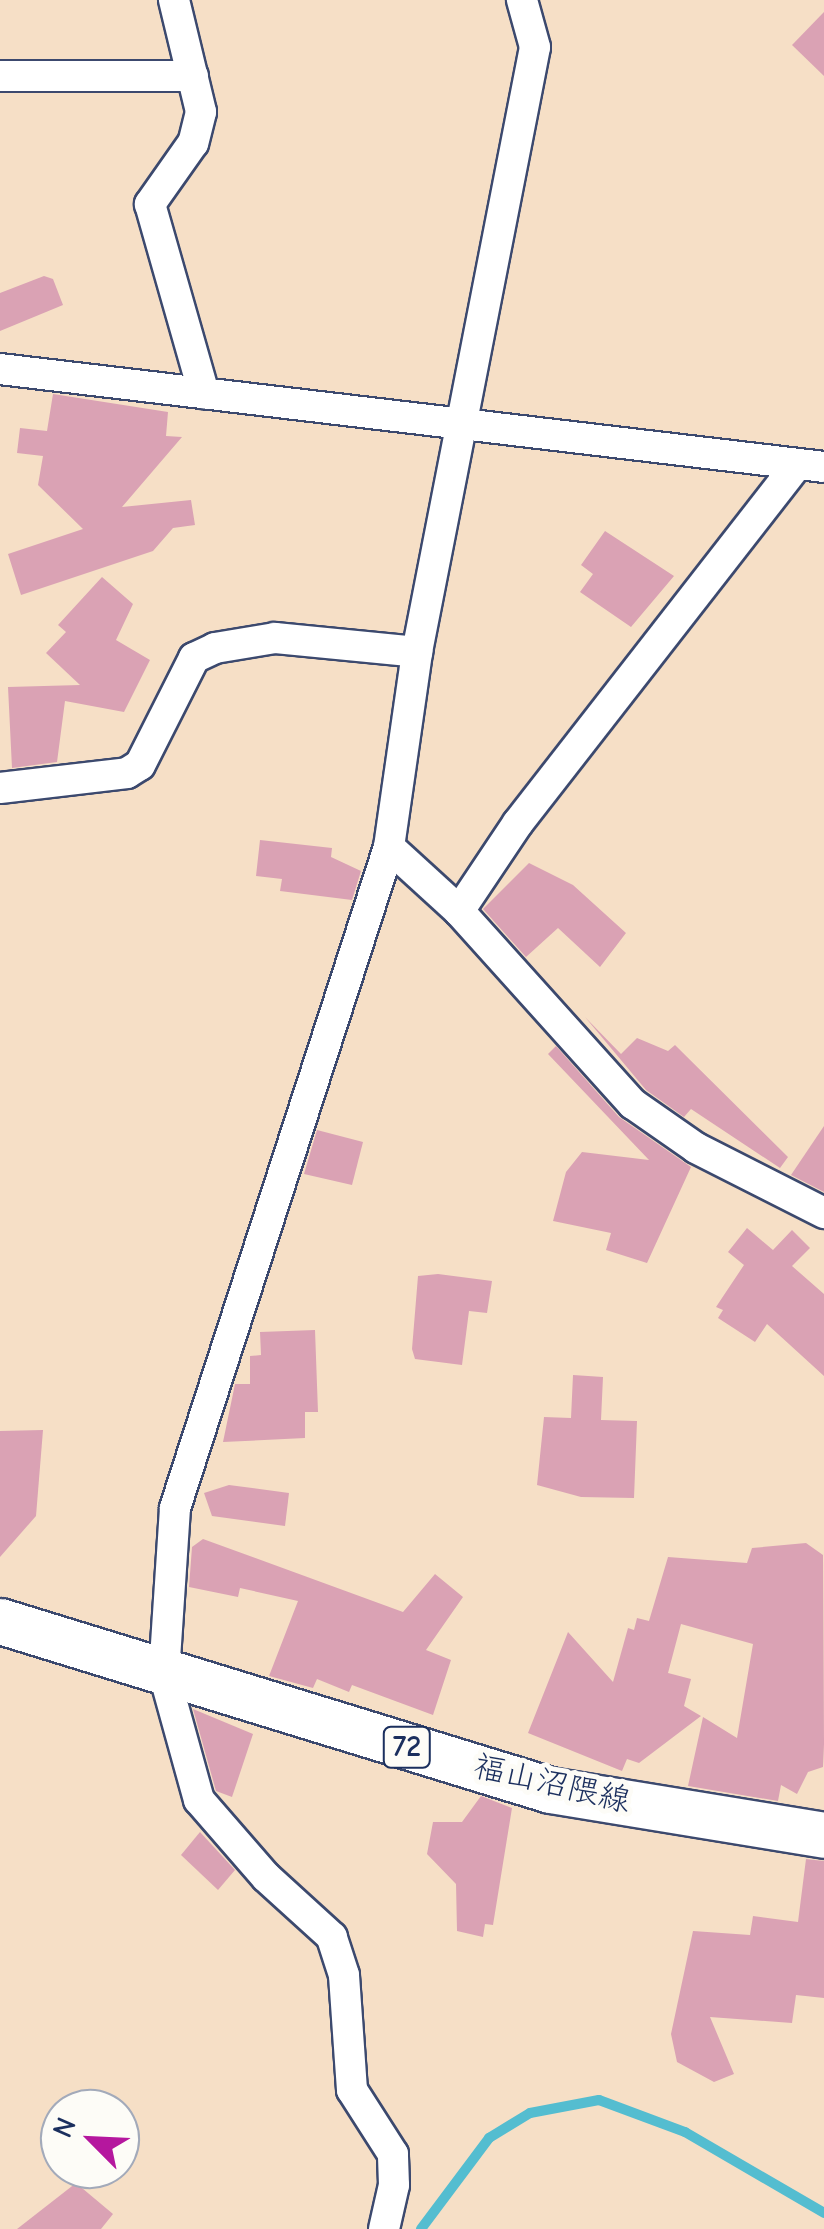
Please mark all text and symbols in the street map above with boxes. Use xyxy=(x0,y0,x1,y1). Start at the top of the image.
road number: 72 xyxy=(382,1722,432,1772)
street label: 福山沼隈線 xyxy=(470,1747,634,1821)
north arrow xyxy=(40,2089,140,2189)
text: N xyxy=(46,2113,83,2142)

